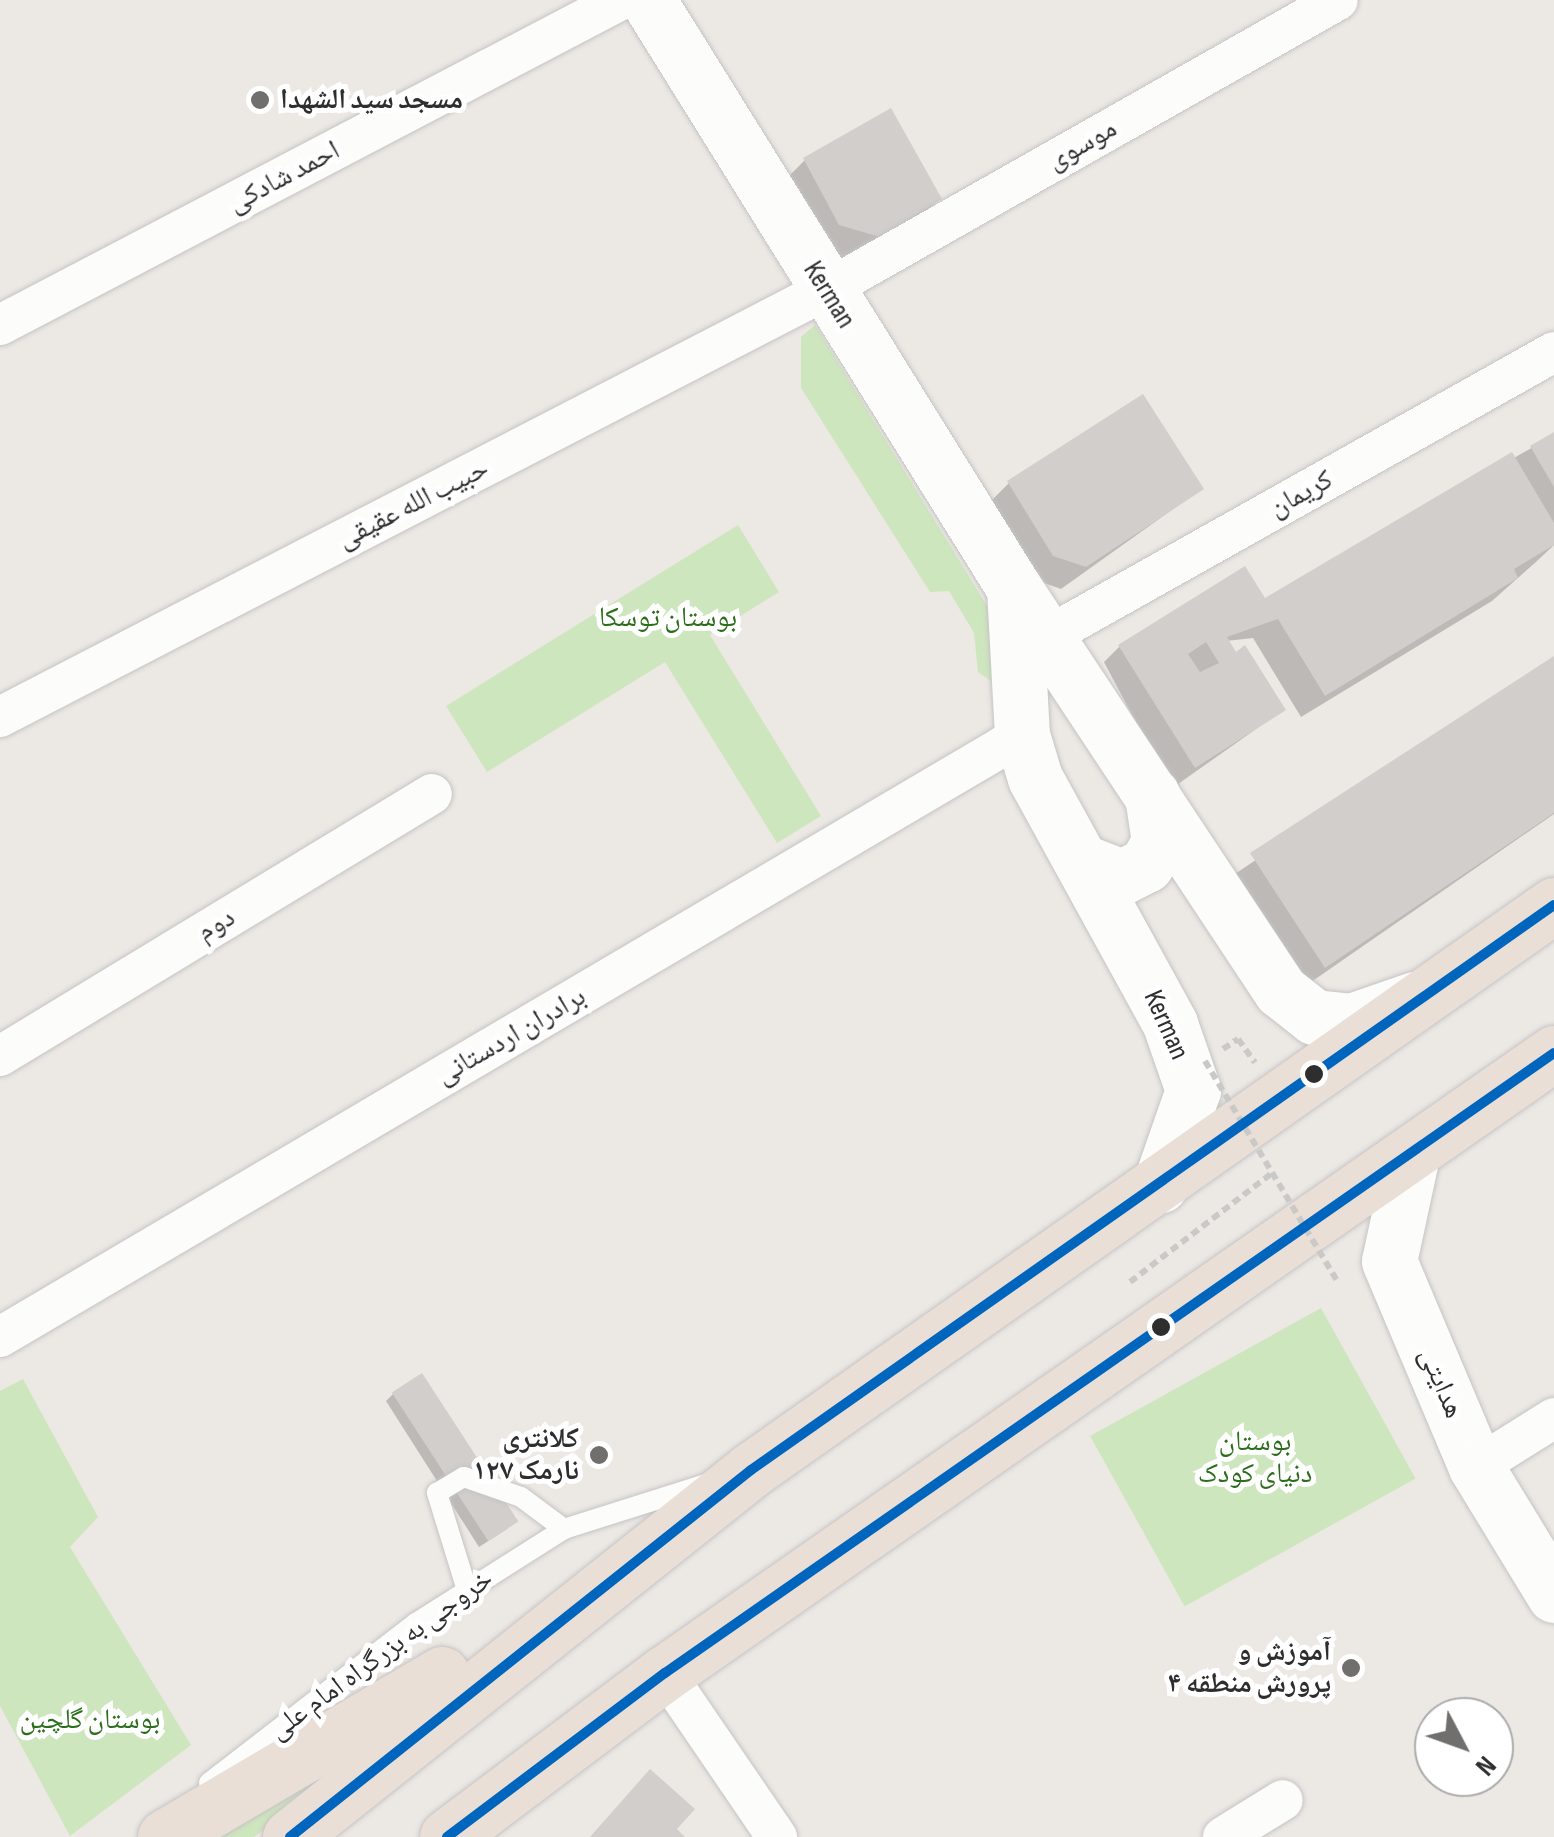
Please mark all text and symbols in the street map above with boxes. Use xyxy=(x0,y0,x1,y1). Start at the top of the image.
place label: مسجد سید الشهدا xyxy=(280,83,463,117)
marker: مسجد سید الشهدا xyxy=(249,89,271,111)
street label: موسوی xyxy=(1041,112,1123,178)
street label: احمد شادکی xyxy=(222,134,346,220)
street label: Kerman xyxy=(796,255,862,335)
street label: حبیب الله عقیقی xyxy=(332,452,494,556)
street label: کریمان xyxy=(1263,463,1339,525)
park label: بوستان توسکا xyxy=(599,601,737,635)
street label: دوم xyxy=(191,901,241,949)
street label: برادران اردستانی xyxy=(430,980,592,1092)
street label: Kerman xyxy=(1136,985,1196,1065)
unlabelled marker xyxy=(1304,1064,1324,1084)
unlabelled marker xyxy=(1151,1317,1171,1337)
street label: هدایتی xyxy=(1411,1343,1471,1423)
place label: کلانتری ۱۲۷ نارمک xyxy=(473,1422,579,1488)
park label: بوستان دنیای کودک xyxy=(1198,1425,1312,1491)
marker: کلانتری ۱۲۷ نارمک xyxy=(588,1444,610,1466)
street label: خروجی به بزرگراه امام علی xyxy=(262,1562,500,1748)
place label: آموزش و پرورش منطقه ۴ xyxy=(1168,1635,1331,1701)
marker: آموزش و پرورش منطقه ۴ xyxy=(1340,1657,1362,1679)
north arrow xyxy=(1414,1697,1514,1797)
park label: بوستان گلچین xyxy=(20,1703,160,1737)
text: N xyxy=(1468,1749,1503,1782)

